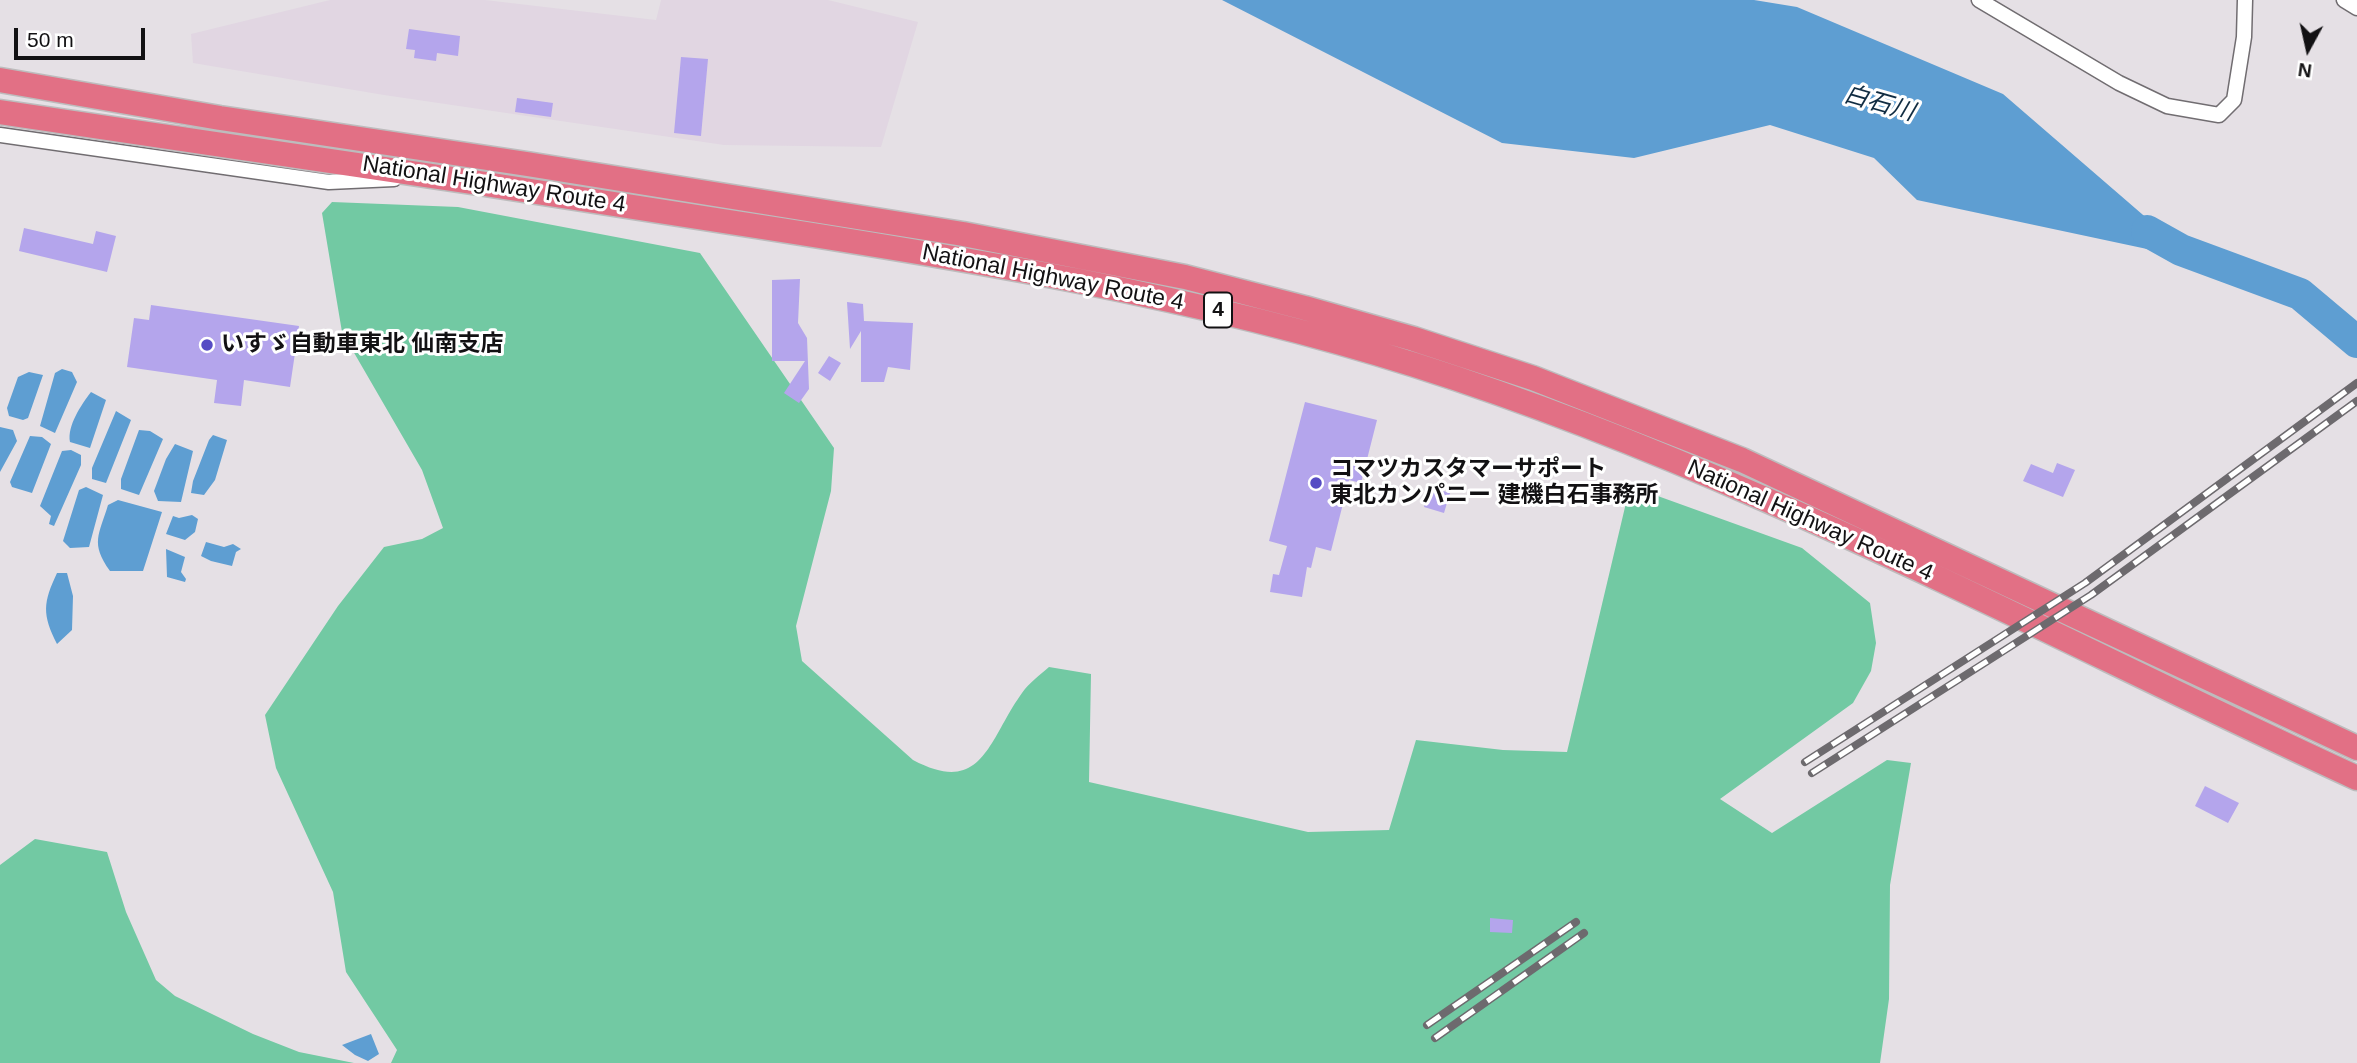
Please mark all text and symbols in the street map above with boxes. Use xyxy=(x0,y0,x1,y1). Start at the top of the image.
scale bar xyxy=(18,14,149,58)
north arrow xyxy=(2273,14,2343,84)
text: 50 m xyxy=(27,28,74,51)
text: N xyxy=(2297,59,2313,82)
water label: 白石川 xyxy=(1840,80,1918,128)
street label: National Highway Route 4 xyxy=(361,151,627,219)
street label: National Highway Route 4 xyxy=(920,239,1186,317)
road number: 4 xyxy=(1204,292,1232,328)
place label: いすゞ自動車東北 仙南支店 xyxy=(221,331,503,359)
marker: いすゞ自動車東北 仙南支店 xyxy=(199,337,215,353)
street label: National Highway Route 4 xyxy=(1683,454,1937,588)
place label: コマツカスタマーサポート 東北カンパニー 建機白石事務所 xyxy=(1330,456,1658,510)
marker: コマツカスタマーサポート 東北カンパニー 建機白石事務所 xyxy=(1308,475,1324,491)

